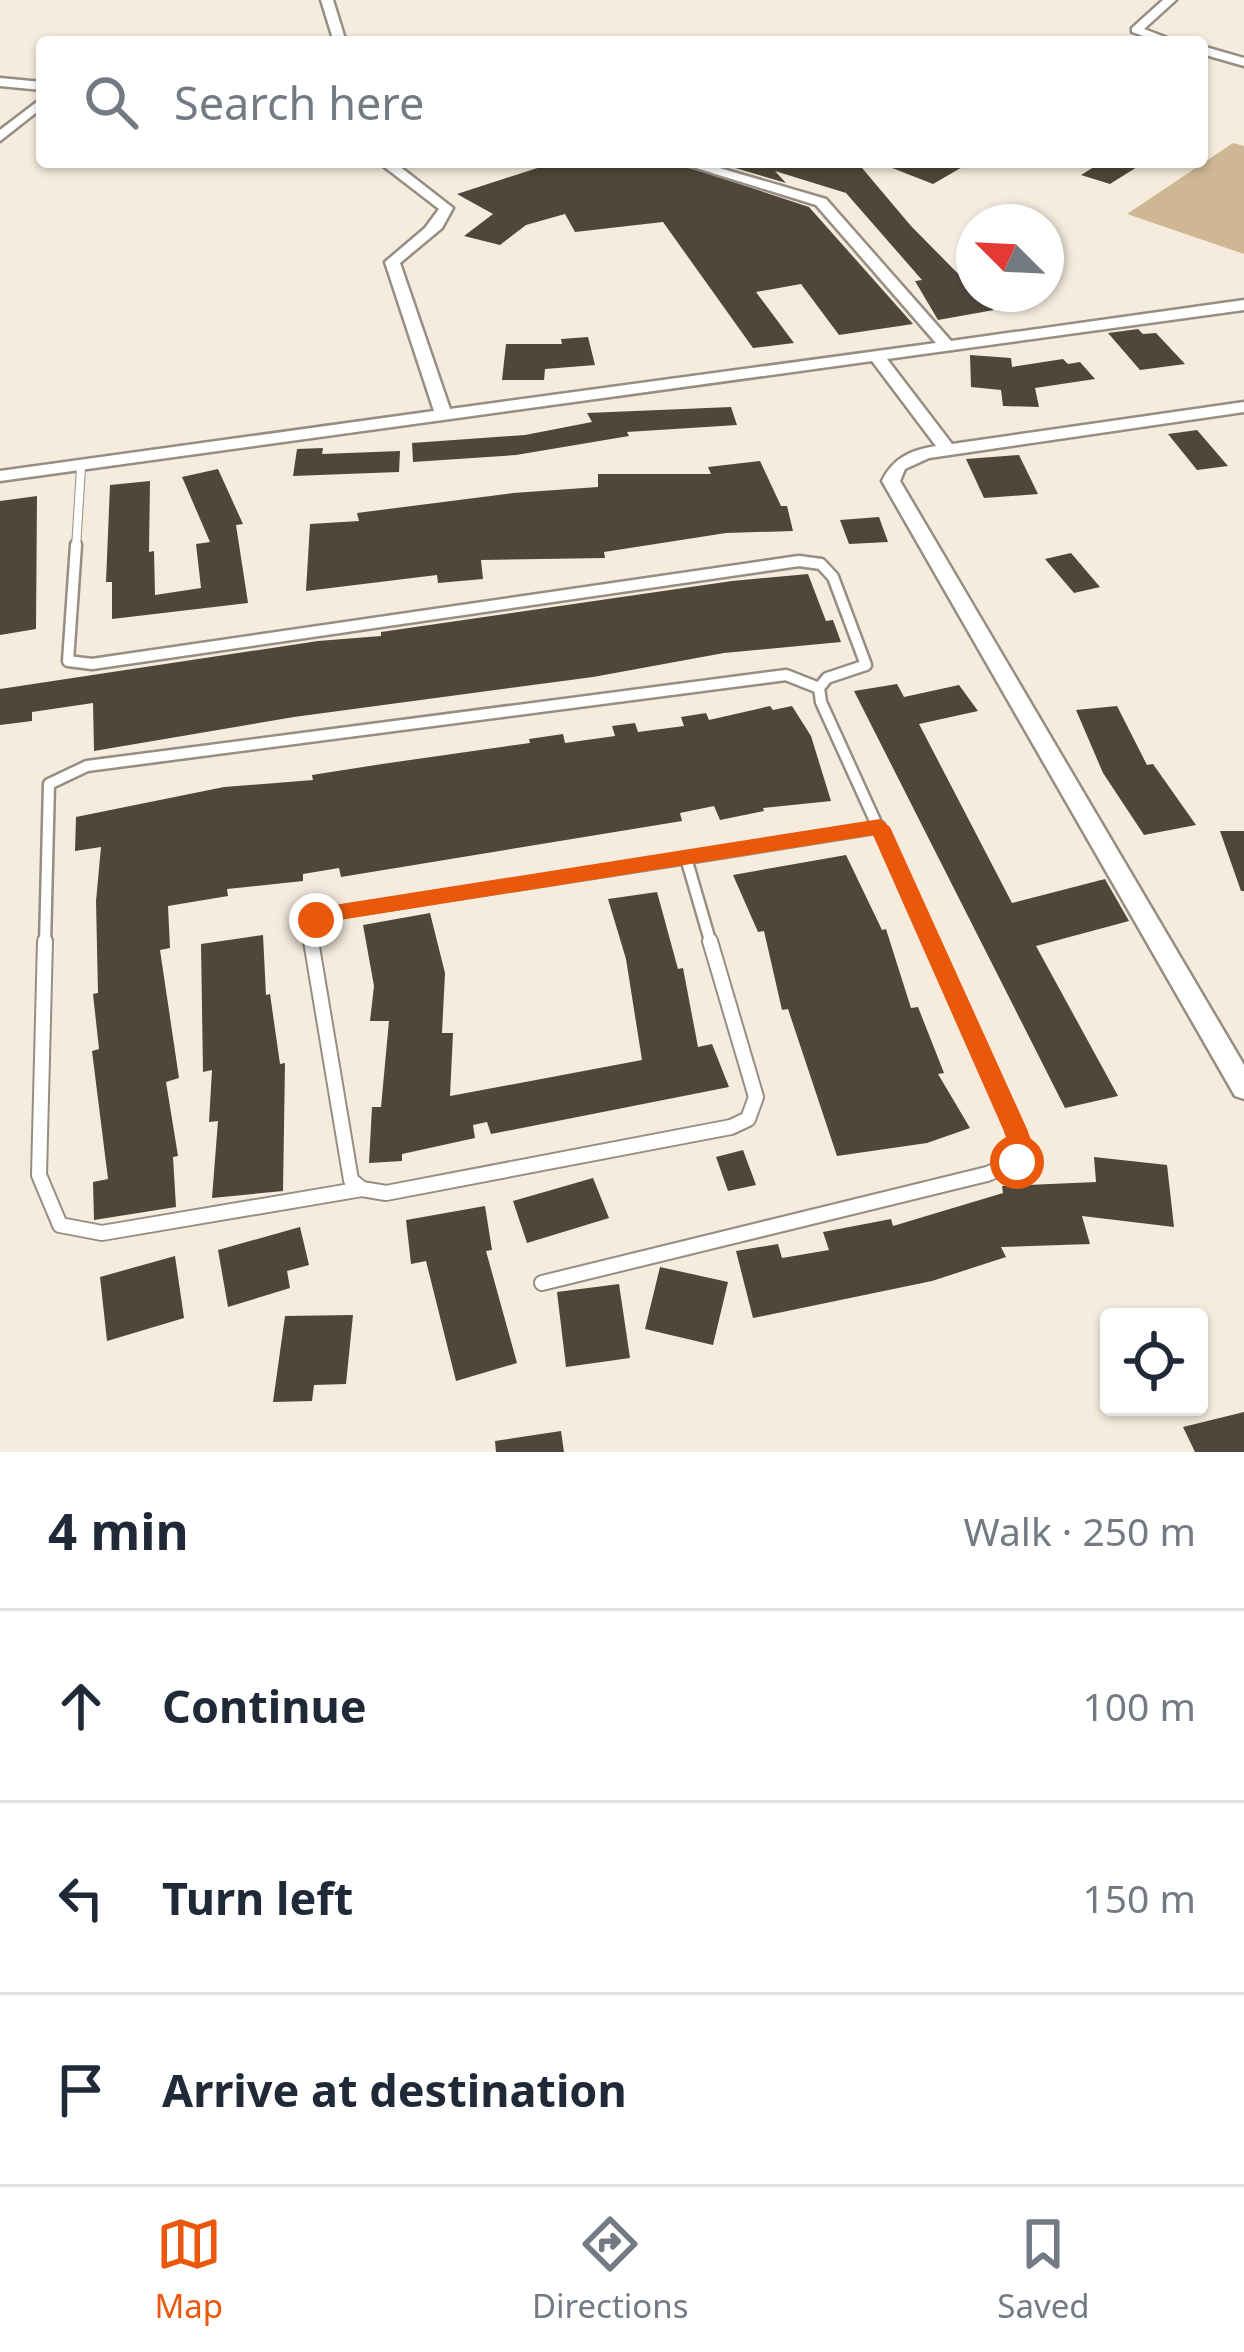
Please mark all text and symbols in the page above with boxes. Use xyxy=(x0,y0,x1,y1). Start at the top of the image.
search box xyxy=(36,36,1208,168)
icon: search xyxy=(78,69,144,135)
text: Search here xyxy=(174,72,424,133)
north arrow xyxy=(956,204,1064,312)
route end xyxy=(289,893,343,947)
route start xyxy=(990,1135,1044,1189)
map controls xyxy=(1100,1308,1208,1416)
button: locate xyxy=(1100,1308,1208,1416)
text: 4 min xyxy=(48,1495,189,1565)
text: Walk · 250 m xyxy=(963,1504,1196,1557)
icon: ahead xyxy=(48,1673,114,1739)
text: Continue xyxy=(162,1675,367,1736)
text: 100 m xyxy=(1082,1679,1196,1732)
icon: left xyxy=(48,1865,114,1931)
text: Turn left xyxy=(162,1867,353,1928)
text: 150 m xyxy=(1082,1871,1196,1924)
icon: arrive xyxy=(48,2057,114,2123)
text: Arrive at destination xyxy=(162,2059,627,2120)
tab: Map xyxy=(154,2211,223,2328)
tab: Directions xyxy=(532,2211,689,2328)
tab: Saved xyxy=(997,2211,1090,2328)

